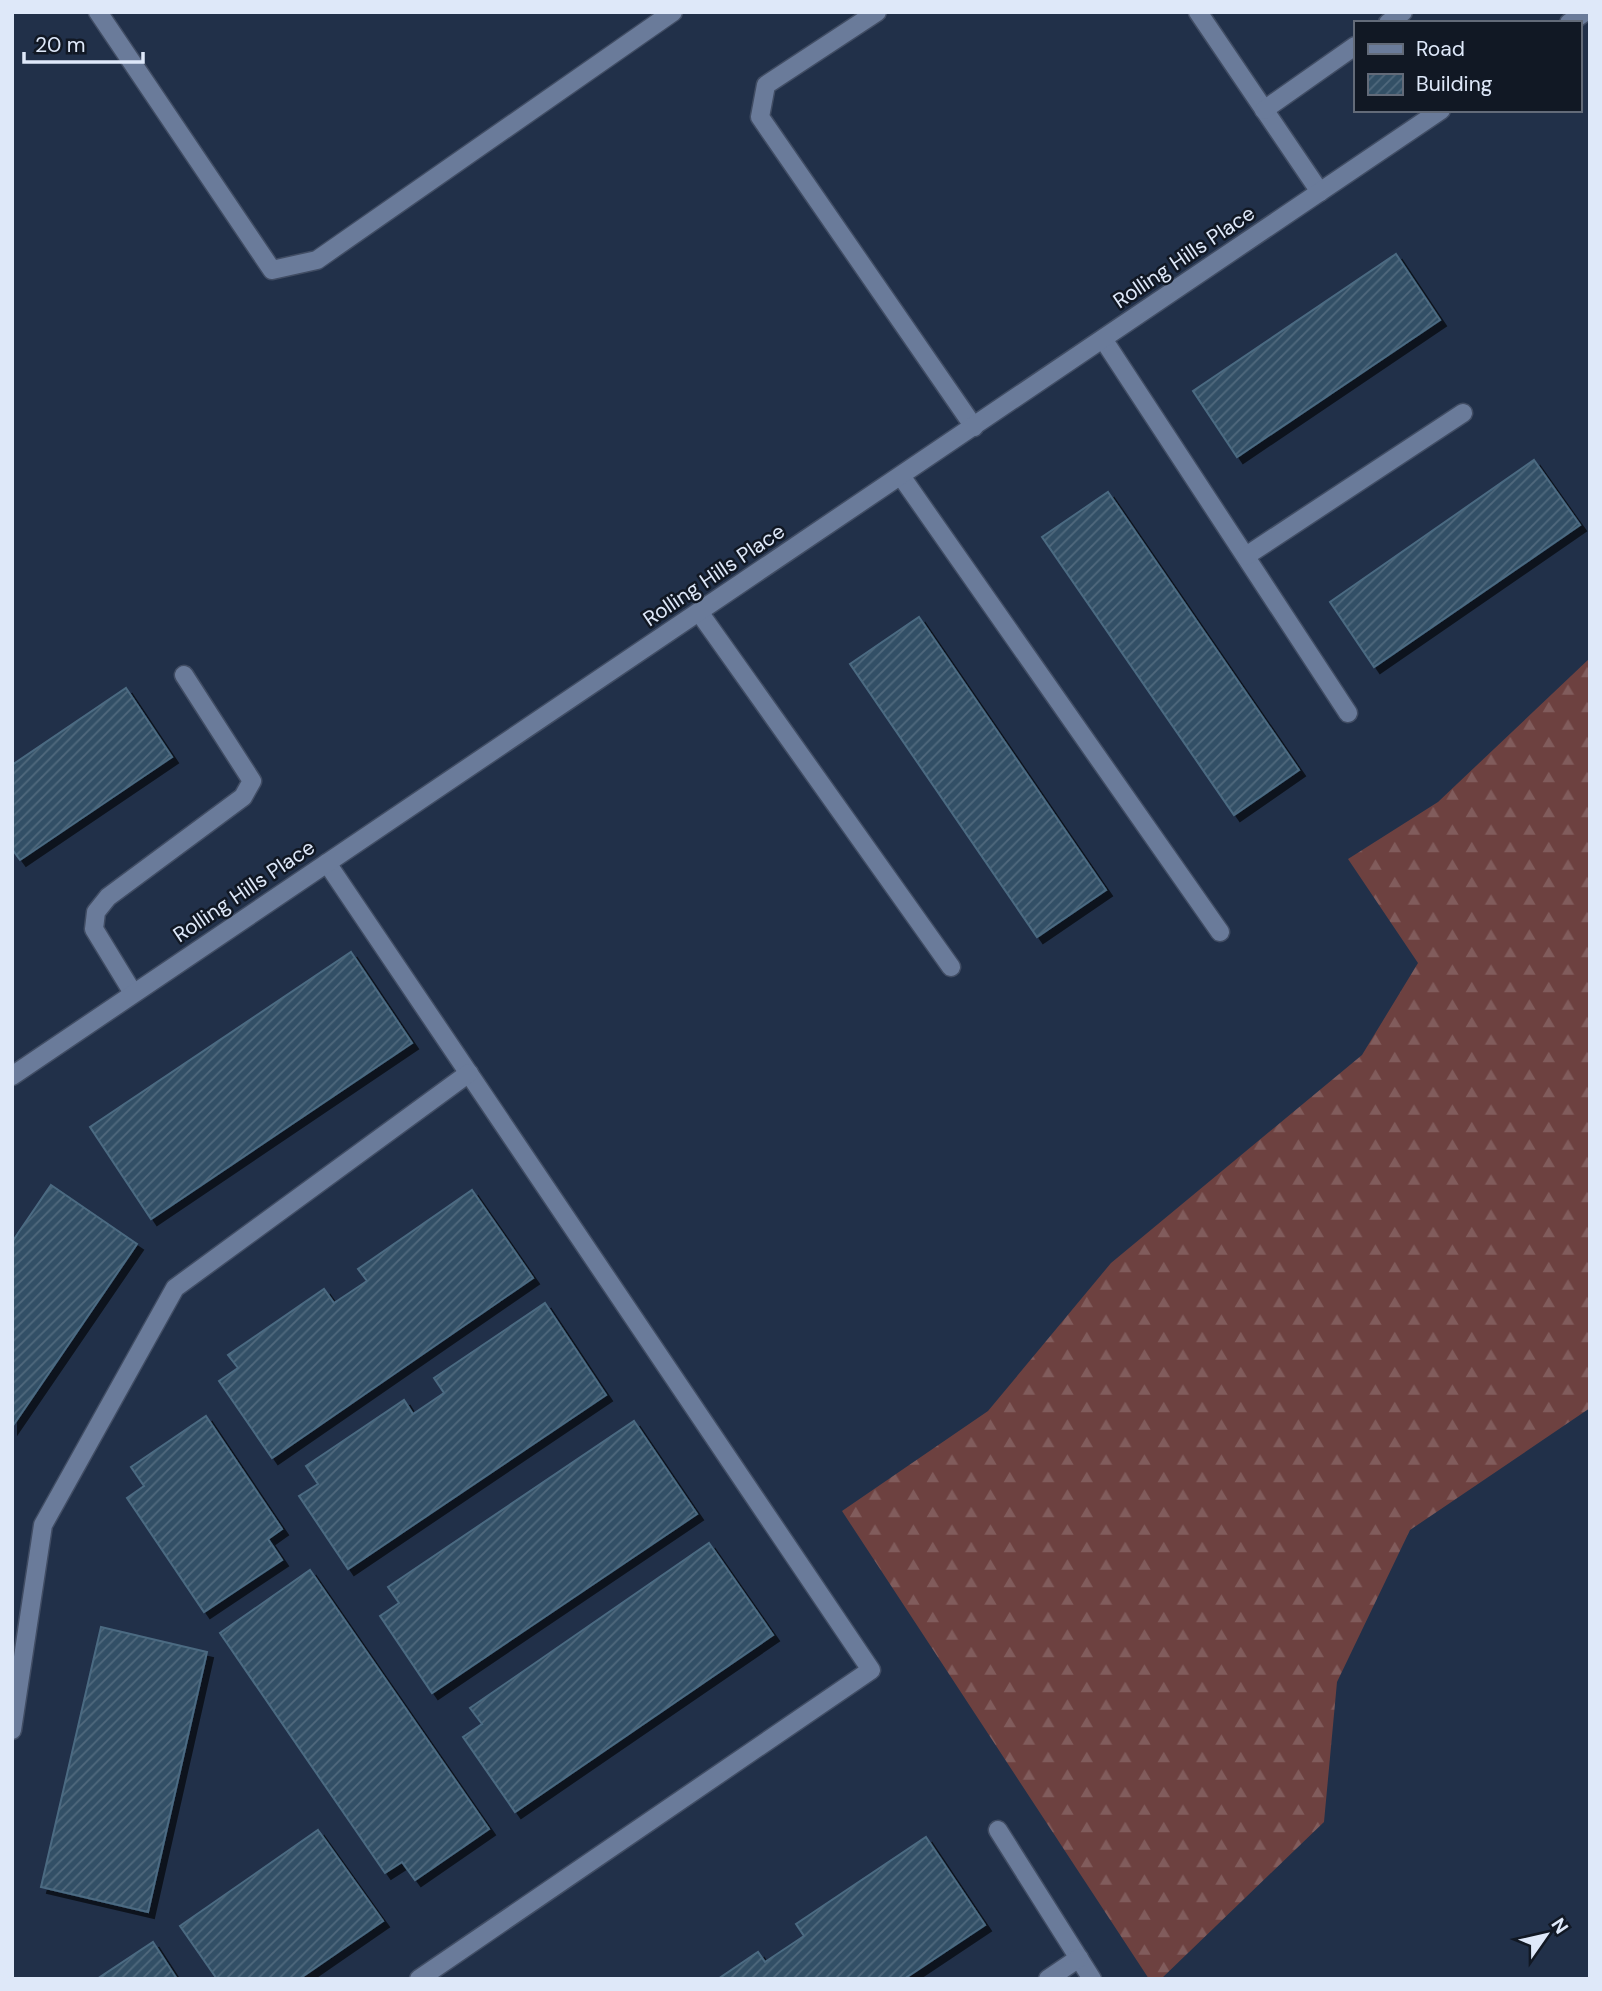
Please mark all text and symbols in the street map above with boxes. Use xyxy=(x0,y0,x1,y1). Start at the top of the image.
scale bar xyxy=(24,21,144,65)
legend xyxy=(1354,21,1581,112)
text: 20 m xyxy=(35,31,86,59)
text: Road xyxy=(1416,35,1465,63)
text: Building xyxy=(1416,70,1493,98)
street label: Rolling Hills Place xyxy=(1108,199,1260,315)
street label: Rolling Hills Place xyxy=(638,517,790,633)
street label: Rolling Hills Place xyxy=(168,833,320,949)
north arrow xyxy=(1511,1900,1581,1970)
text: N xyxy=(1545,1913,1574,1939)

